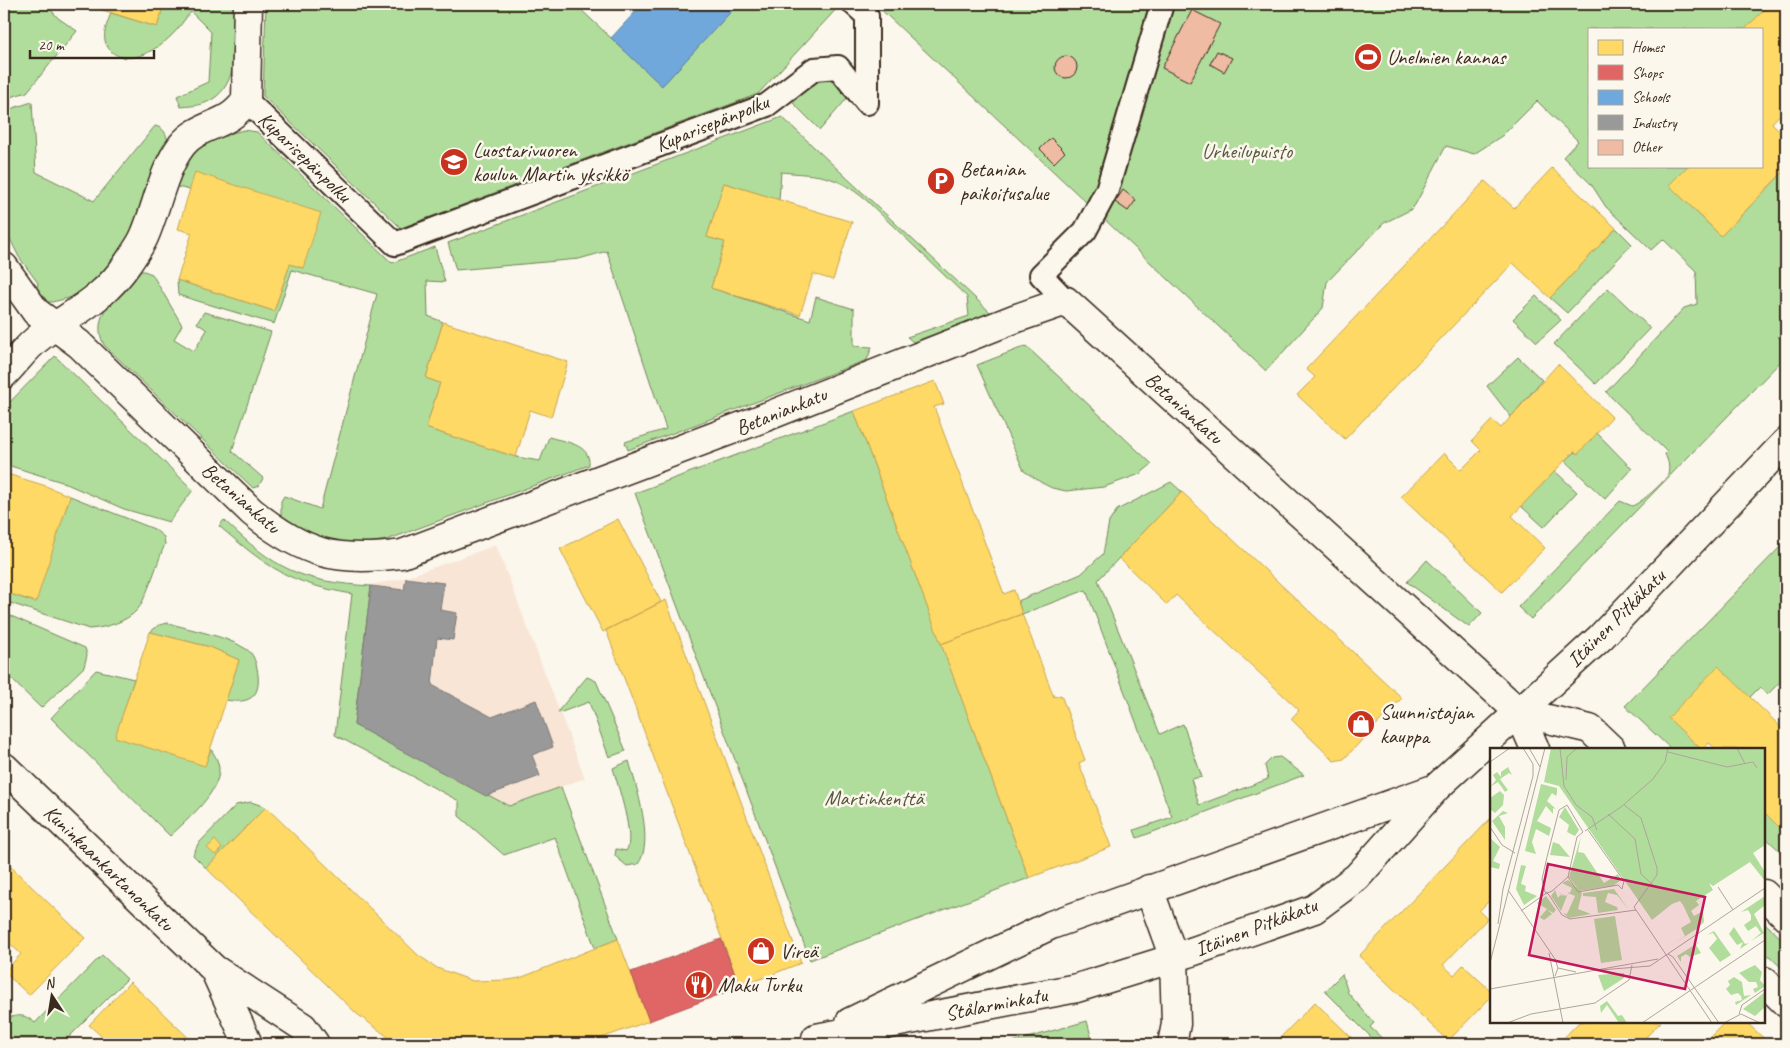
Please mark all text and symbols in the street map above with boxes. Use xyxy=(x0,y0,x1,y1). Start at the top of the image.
scale bar xyxy=(30,28,154,60)
legend xyxy=(1588,28,1762,168)
text: 20 m xyxy=(38,36,65,55)
text: Homes xyxy=(1632,38,1666,57)
sports icon: Unelmien kannas xyxy=(1353,42,1383,72)
place label: Unelmien kannas xyxy=(1387,44,1507,70)
text: Shops xyxy=(1632,64,1665,83)
street label: Kuparisepänpolku xyxy=(652,88,774,157)
text: Schools xyxy=(1632,88,1671,107)
street label: Kuparisepänpolku xyxy=(253,106,358,209)
text: Industry xyxy=(1632,114,1679,133)
place label: Luostarivuoren koulun Martin yksikkö xyxy=(473,137,630,187)
park label: Urheilupuisto xyxy=(1202,138,1294,164)
text: Other xyxy=(1632,138,1663,157)
school or university icon: Luostarivuoren koulun Martin yksikkö xyxy=(439,147,469,177)
place label: Betanian paikoitusalue xyxy=(960,156,1050,206)
parking icon: Betanian paikoitusalue xyxy=(926,166,956,196)
street label: Betaniankatu xyxy=(1140,366,1229,451)
street label: Betaniankatu xyxy=(732,381,831,441)
street label: Betaniankatu xyxy=(196,457,287,540)
street label: Itäinen Pitkäkatu xyxy=(1561,563,1671,673)
place label: Suunnistajan kauppa xyxy=(1380,699,1475,749)
shop icon: Suunnistajan kauppa xyxy=(1346,709,1376,739)
inset map xyxy=(1490,748,1765,1023)
park label: Martinkenttä xyxy=(824,785,925,811)
street label: Kuninkaankartanonkatu xyxy=(38,799,180,938)
street label: Itäinen Pitkäkatu xyxy=(1191,891,1322,962)
shop icon: Vireä xyxy=(746,936,776,966)
place label: Vireä xyxy=(780,938,820,964)
north arrow xyxy=(28,970,78,1020)
restaurant icon: Maku Turku xyxy=(684,970,714,1000)
place label: Maku Turku xyxy=(718,972,803,998)
text: N xyxy=(43,974,58,993)
street label: Stålarminkatu xyxy=(943,981,1050,1027)

